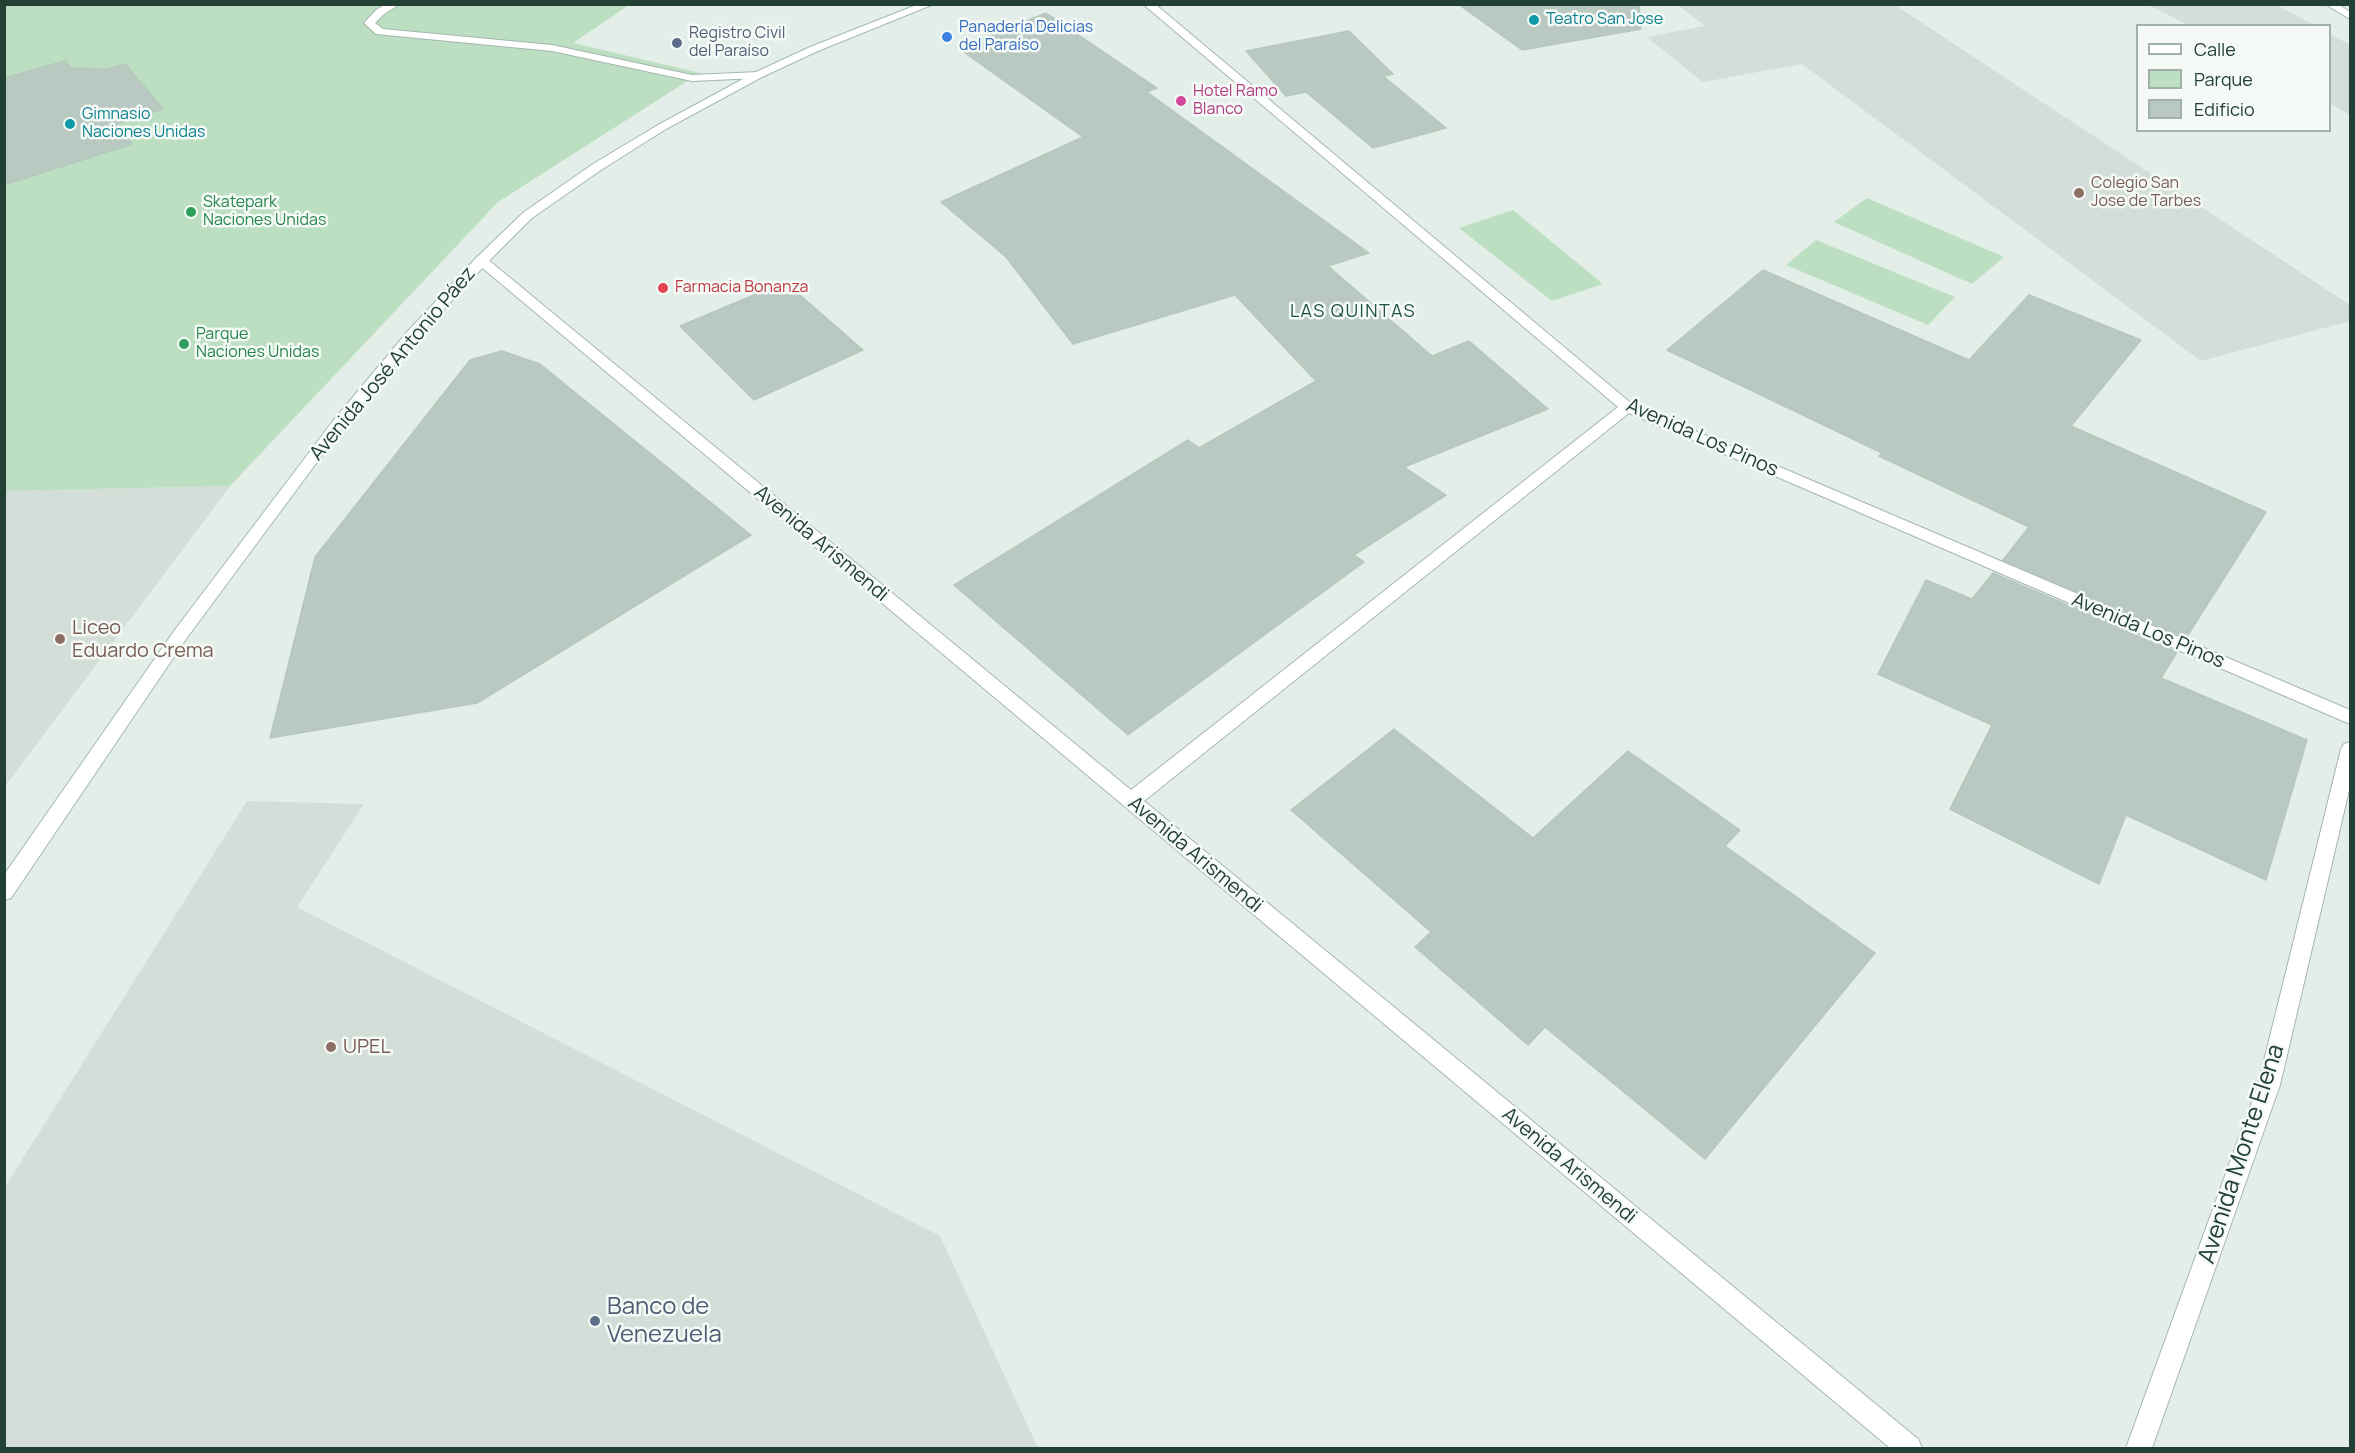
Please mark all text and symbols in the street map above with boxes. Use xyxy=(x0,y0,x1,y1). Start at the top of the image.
place label: Teatro San Jose xyxy=(1546,10,1663,30)
marker: Teatro San Jose xyxy=(1527,13,1541,27)
place label: Panadería Delicias del Paraíso xyxy=(959,18,1093,56)
place label: Registro Civil del Paraíso xyxy=(689,24,786,62)
legend xyxy=(2136,24,2331,132)
marker: Panadería Delicias del Paraíso xyxy=(940,30,954,44)
marker: Registro Civil del Paraíso xyxy=(670,36,684,50)
text: Calle xyxy=(2194,37,2236,61)
text: Parque xyxy=(2194,67,2253,91)
place label: Hotel Ramo Blanco xyxy=(1193,82,1278,120)
marker: Hotel Ramo Blanco xyxy=(1174,94,1188,108)
text: Edificio xyxy=(2194,97,2255,121)
place label: Gimnasio Naciones Unidas xyxy=(82,105,205,143)
marker: Gimnasio Naciones Unidas xyxy=(63,117,77,131)
place label: Colegio San Jose de Tarbes xyxy=(2091,174,2201,212)
marker: Colegio San Jose de Tarbes xyxy=(2072,186,2086,200)
place label: Skatepark Naciones Unidas xyxy=(203,193,326,231)
marker: Skatepark Naciones Unidas xyxy=(184,205,198,219)
street label: Avenida José Antonio Páez xyxy=(305,262,481,466)
place label: Farmacia Bonanza xyxy=(675,278,808,298)
marker: Farmacia Bonanza xyxy=(656,281,670,295)
district label: LAS QUINTAS xyxy=(1290,301,1416,323)
place label: Parque Naciones Unidas xyxy=(196,325,319,363)
marker: Parque Naciones Unidas xyxy=(177,337,191,351)
street label: Avenida Los Pinos xyxy=(1622,394,1782,482)
street label: Avenida Arismendi xyxy=(749,481,893,607)
street label: Avenida Los Pinos xyxy=(2068,588,2228,674)
place label: Liceo Eduardo Crema xyxy=(72,616,214,663)
marker: Liceo Eduardo Crema xyxy=(53,632,67,646)
street label: Avenida Arismendi xyxy=(1123,792,1267,918)
place label: UPEL xyxy=(343,1035,391,1059)
marker: UPEL xyxy=(324,1040,338,1054)
street label: Avenida Monte Elena xyxy=(2193,1041,2291,1267)
street label: Avenida Arismendi xyxy=(1497,1103,1641,1229)
place label: Banco de Venezuela xyxy=(607,1293,722,1349)
marker: Banco de Venezuela xyxy=(588,1314,602,1328)

